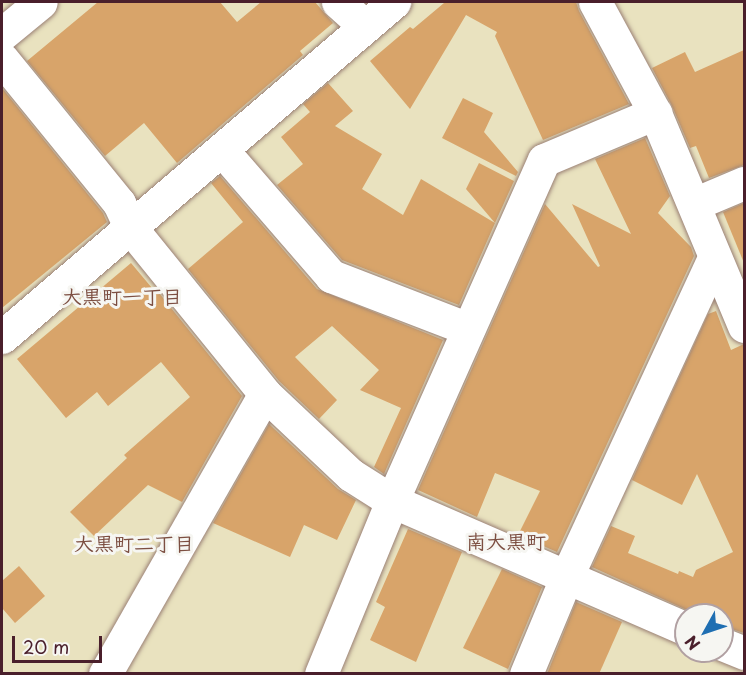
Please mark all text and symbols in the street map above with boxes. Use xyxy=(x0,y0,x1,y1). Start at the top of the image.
district label: 大黒町一丁目 xyxy=(62,284,182,308)
district label: 南大黒町 xyxy=(466,529,546,553)
district label: 大黒町二丁目 xyxy=(74,531,194,555)
north arrow xyxy=(674,603,734,663)
scale bar xyxy=(15,624,105,662)
text: N xyxy=(678,631,705,656)
text: 20 m xyxy=(23,633,69,660)

